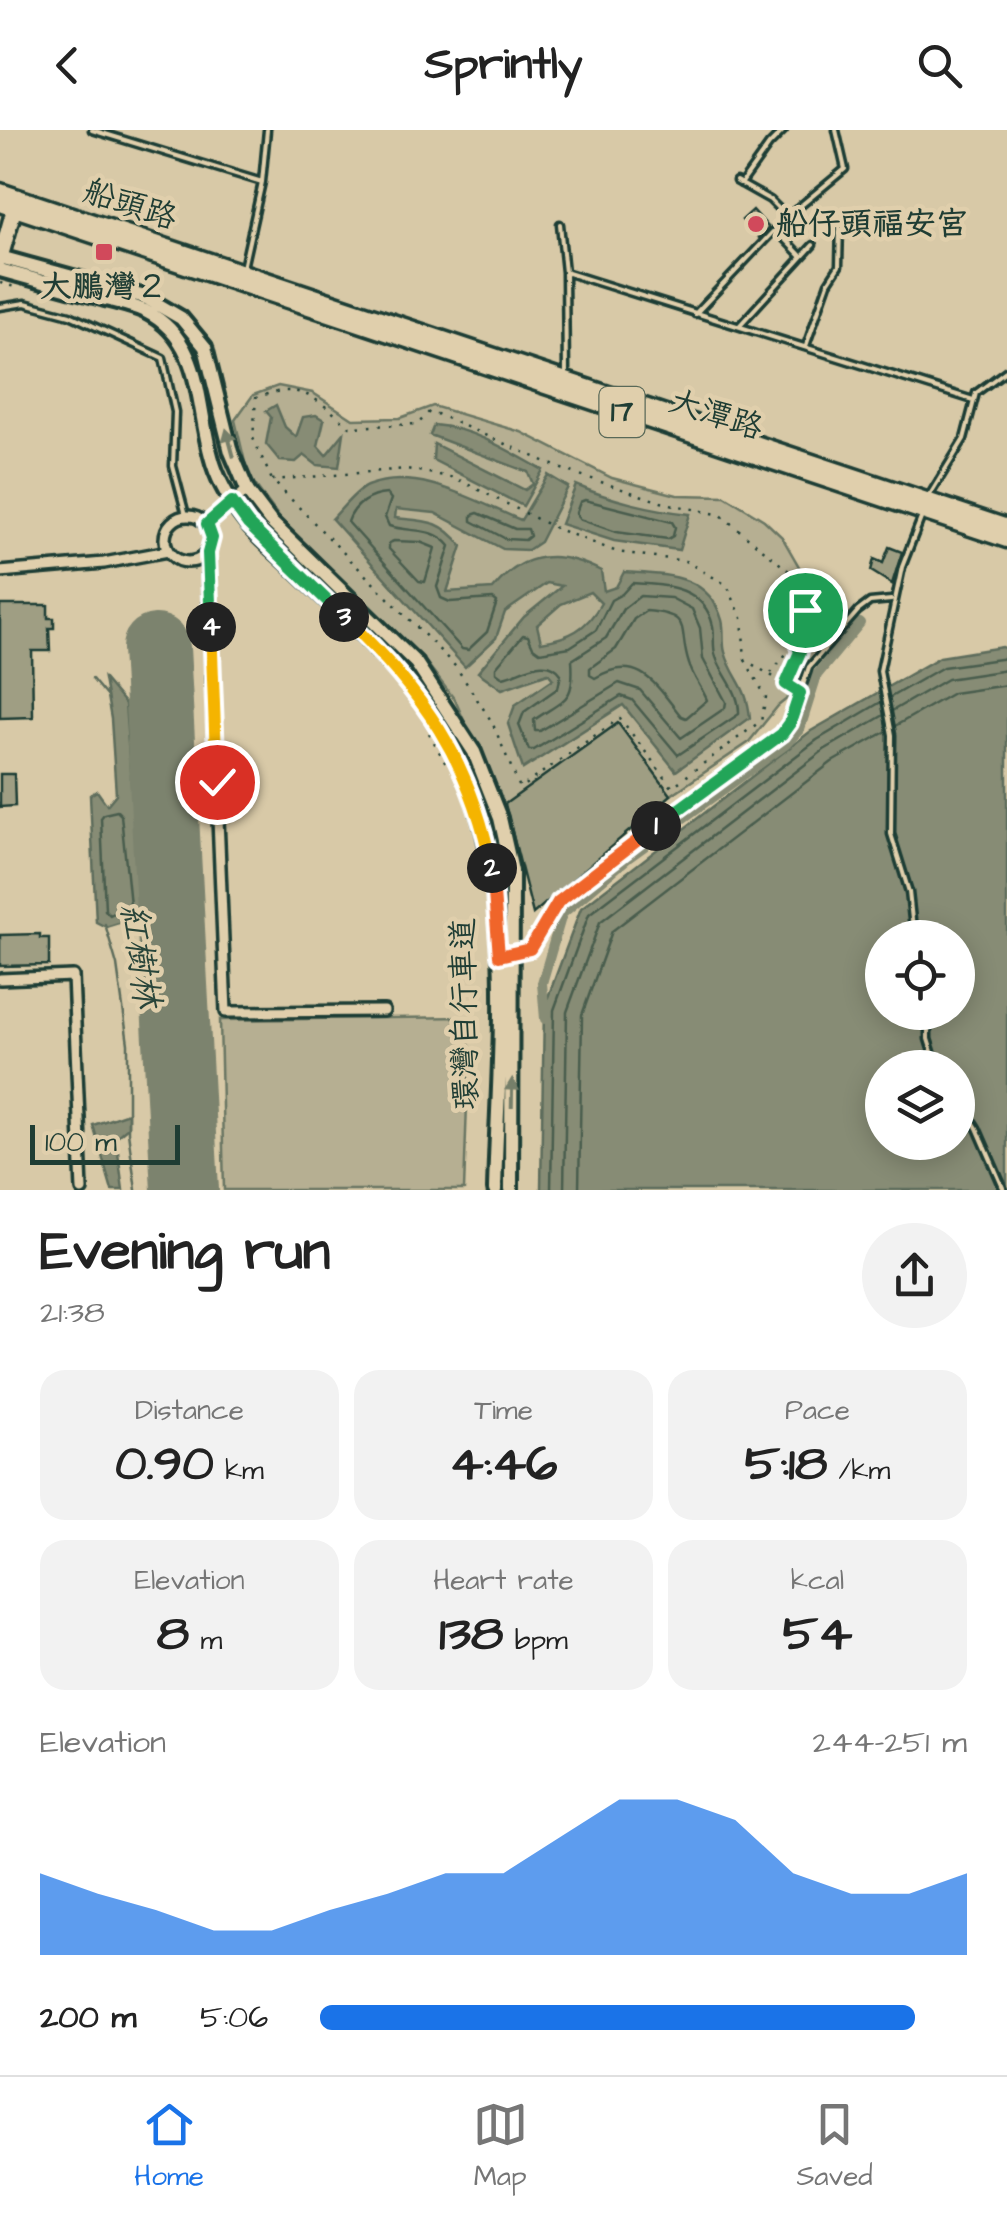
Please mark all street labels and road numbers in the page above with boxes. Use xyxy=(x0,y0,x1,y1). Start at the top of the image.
street label: 船頭路 xyxy=(77,169,183,241)
street label: 大潭路 xyxy=(663,379,769,451)
road number: 17 xyxy=(600,387,644,437)
street label: 環灣自行車道 xyxy=(441,918,489,1110)

